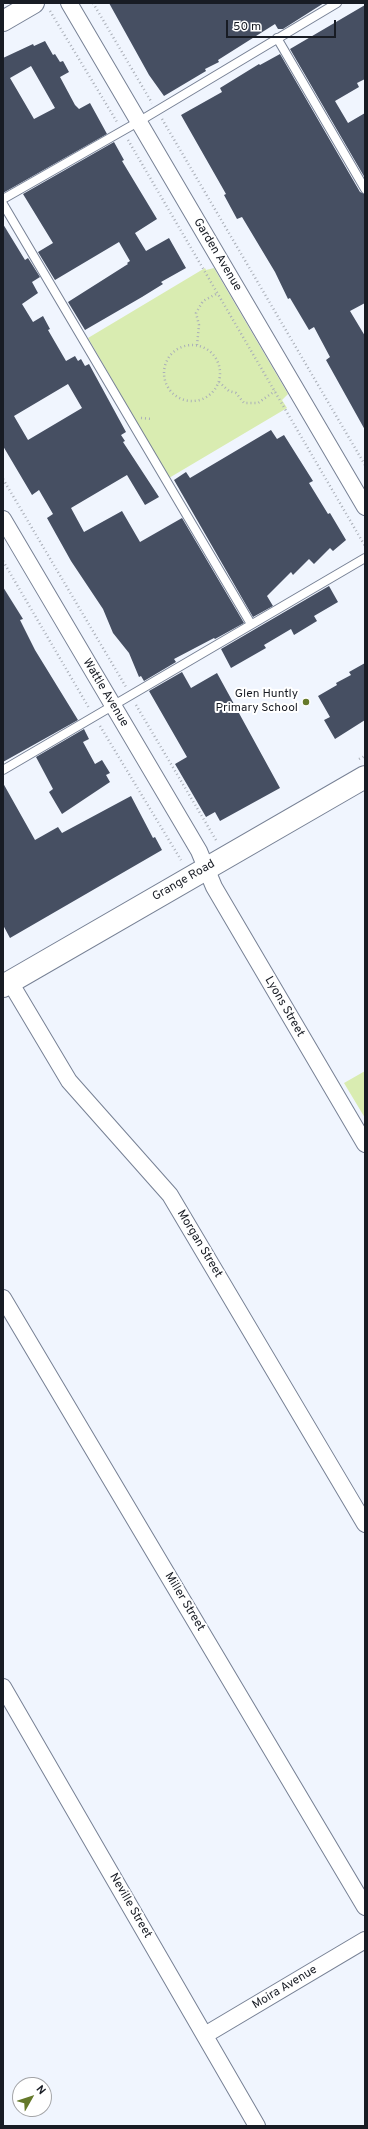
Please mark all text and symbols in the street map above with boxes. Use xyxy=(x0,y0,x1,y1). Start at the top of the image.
scale bar xyxy=(228,12,338,38)
text: 50 m xyxy=(233,19,261,35)
street label: Garden Avenue xyxy=(190,216,244,294)
street label: Wattle Avenue xyxy=(79,656,131,730)
place label: Glen Huntly Primary School xyxy=(216,688,298,716)
marker: Glen Huntly Primary School xyxy=(301,697,311,707)
street label: Grange Road xyxy=(150,857,218,905)
street label: Lyons Street xyxy=(261,974,307,1040)
street label: Morgan Street xyxy=(173,1207,225,1281)
street label: Miller Street xyxy=(161,1570,207,1634)
street label: Neville Street xyxy=(106,1871,154,1941)
street label: Moira Avenue xyxy=(250,1963,320,2013)
north arrow xyxy=(12,2077,52,2117)
text: N xyxy=(33,2083,48,2098)

